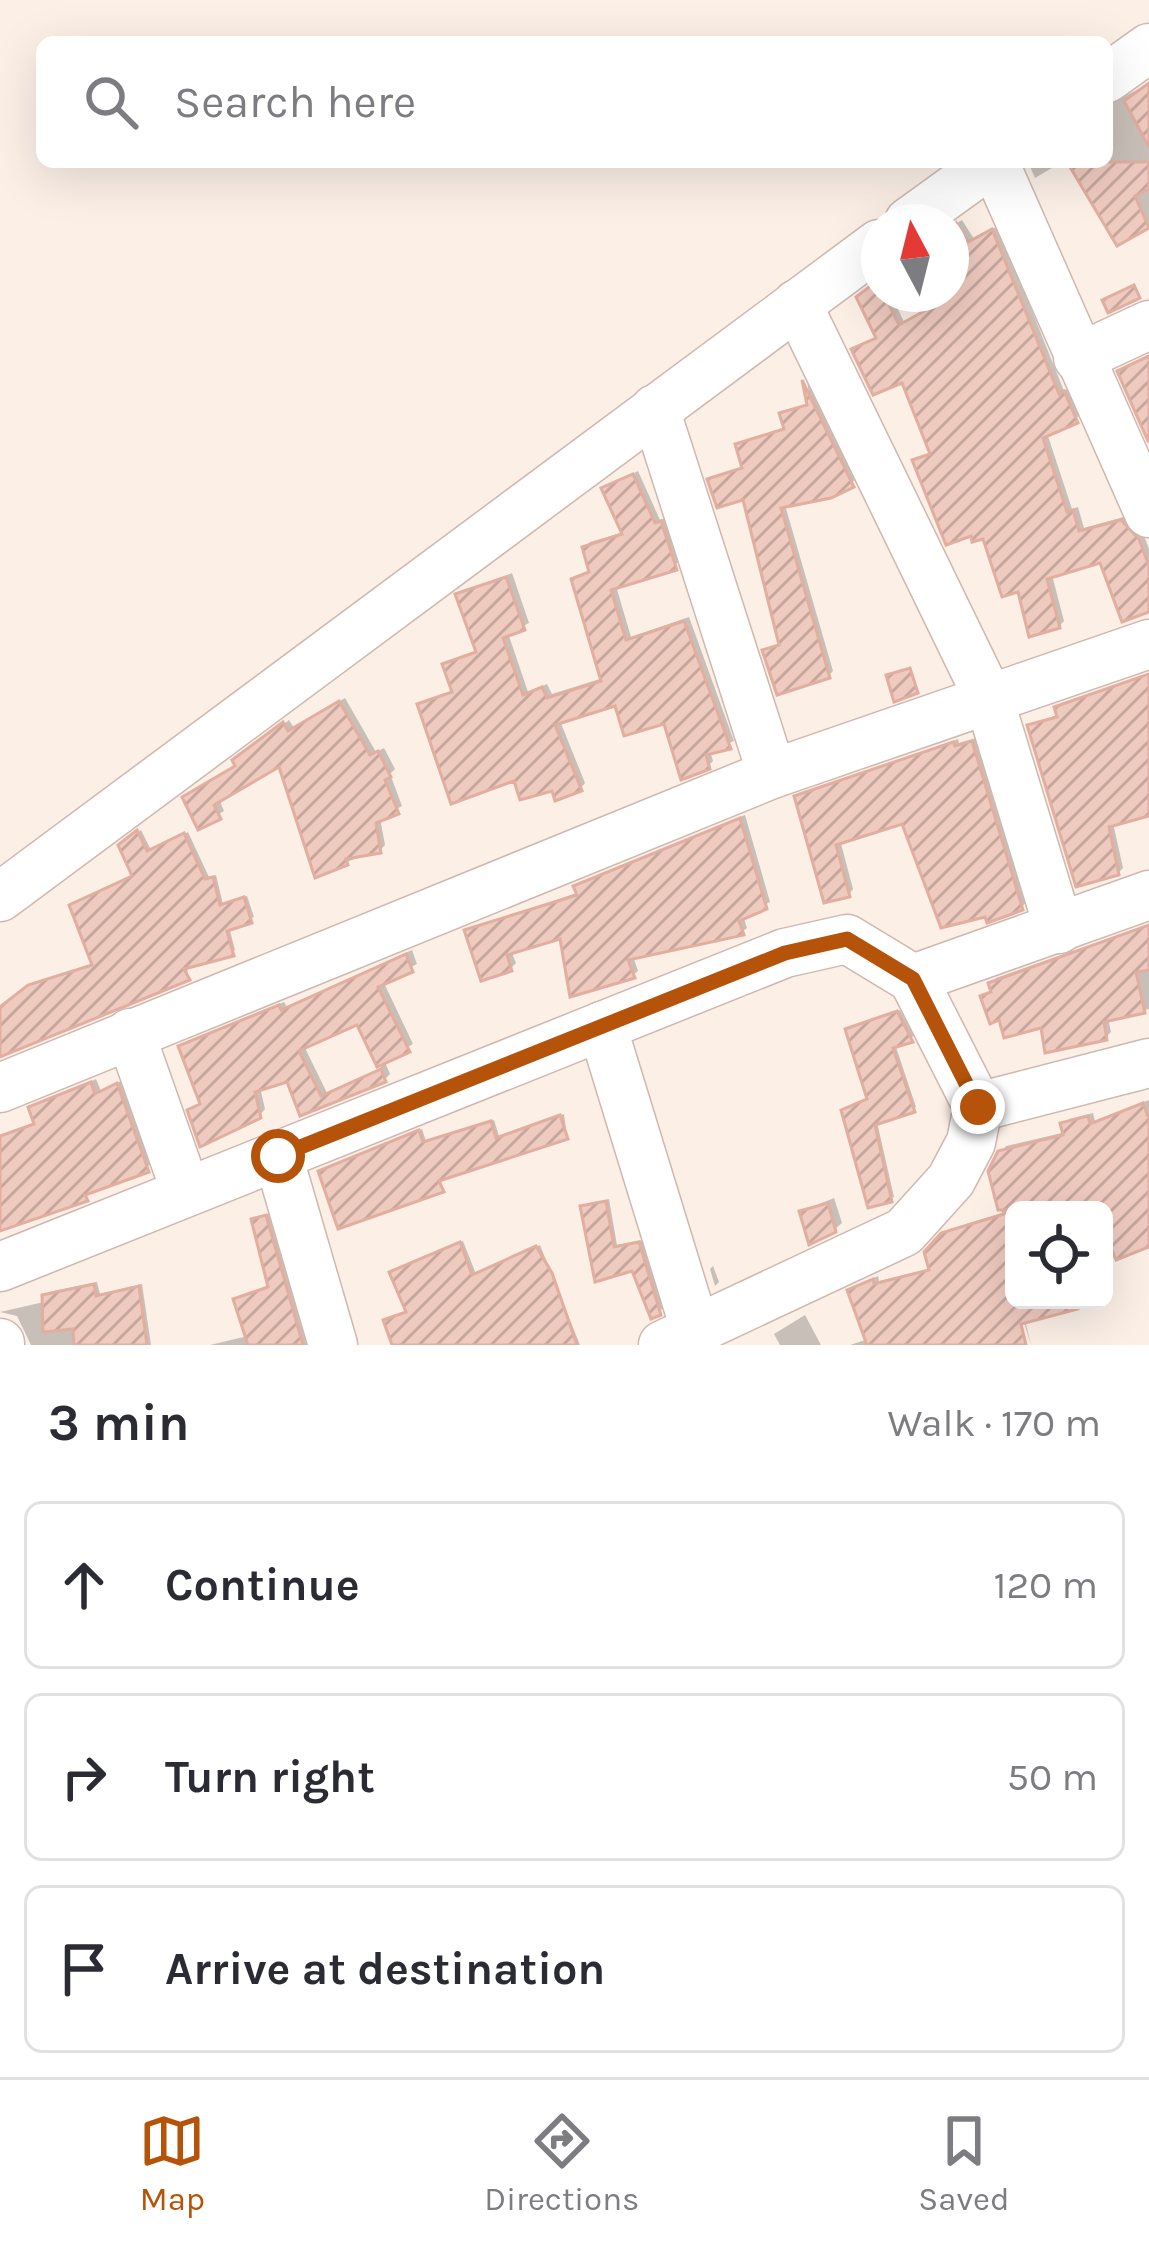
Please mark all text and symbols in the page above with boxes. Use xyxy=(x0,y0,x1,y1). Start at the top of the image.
search box xyxy=(36,36,1113,168)
icon: search xyxy=(78,69,144,135)
text: Search here xyxy=(174,76,416,128)
north arrow xyxy=(861,204,969,312)
route end xyxy=(951,1080,1005,1134)
route start xyxy=(251,1129,305,1183)
map controls xyxy=(1005,1201,1113,1309)
button: locate xyxy=(1005,1201,1113,1309)
text: 3 min xyxy=(48,1393,190,1453)
text: Walk · 170 m xyxy=(887,1400,1101,1446)
icon: ahead xyxy=(51,1552,117,1618)
text: Continue xyxy=(165,1559,360,1611)
text: 120 m xyxy=(994,1562,1098,1608)
icon: right xyxy=(51,1744,117,1810)
text: Turn right xyxy=(165,1751,375,1803)
text: 50 m xyxy=(1007,1754,1098,1800)
icon: arrive xyxy=(51,1936,117,2002)
text: Arrive at destination xyxy=(165,1943,605,1995)
tab: Map xyxy=(139,2108,205,2218)
tab: Directions xyxy=(484,2108,639,2218)
tab: Saved xyxy=(918,2108,1010,2218)

